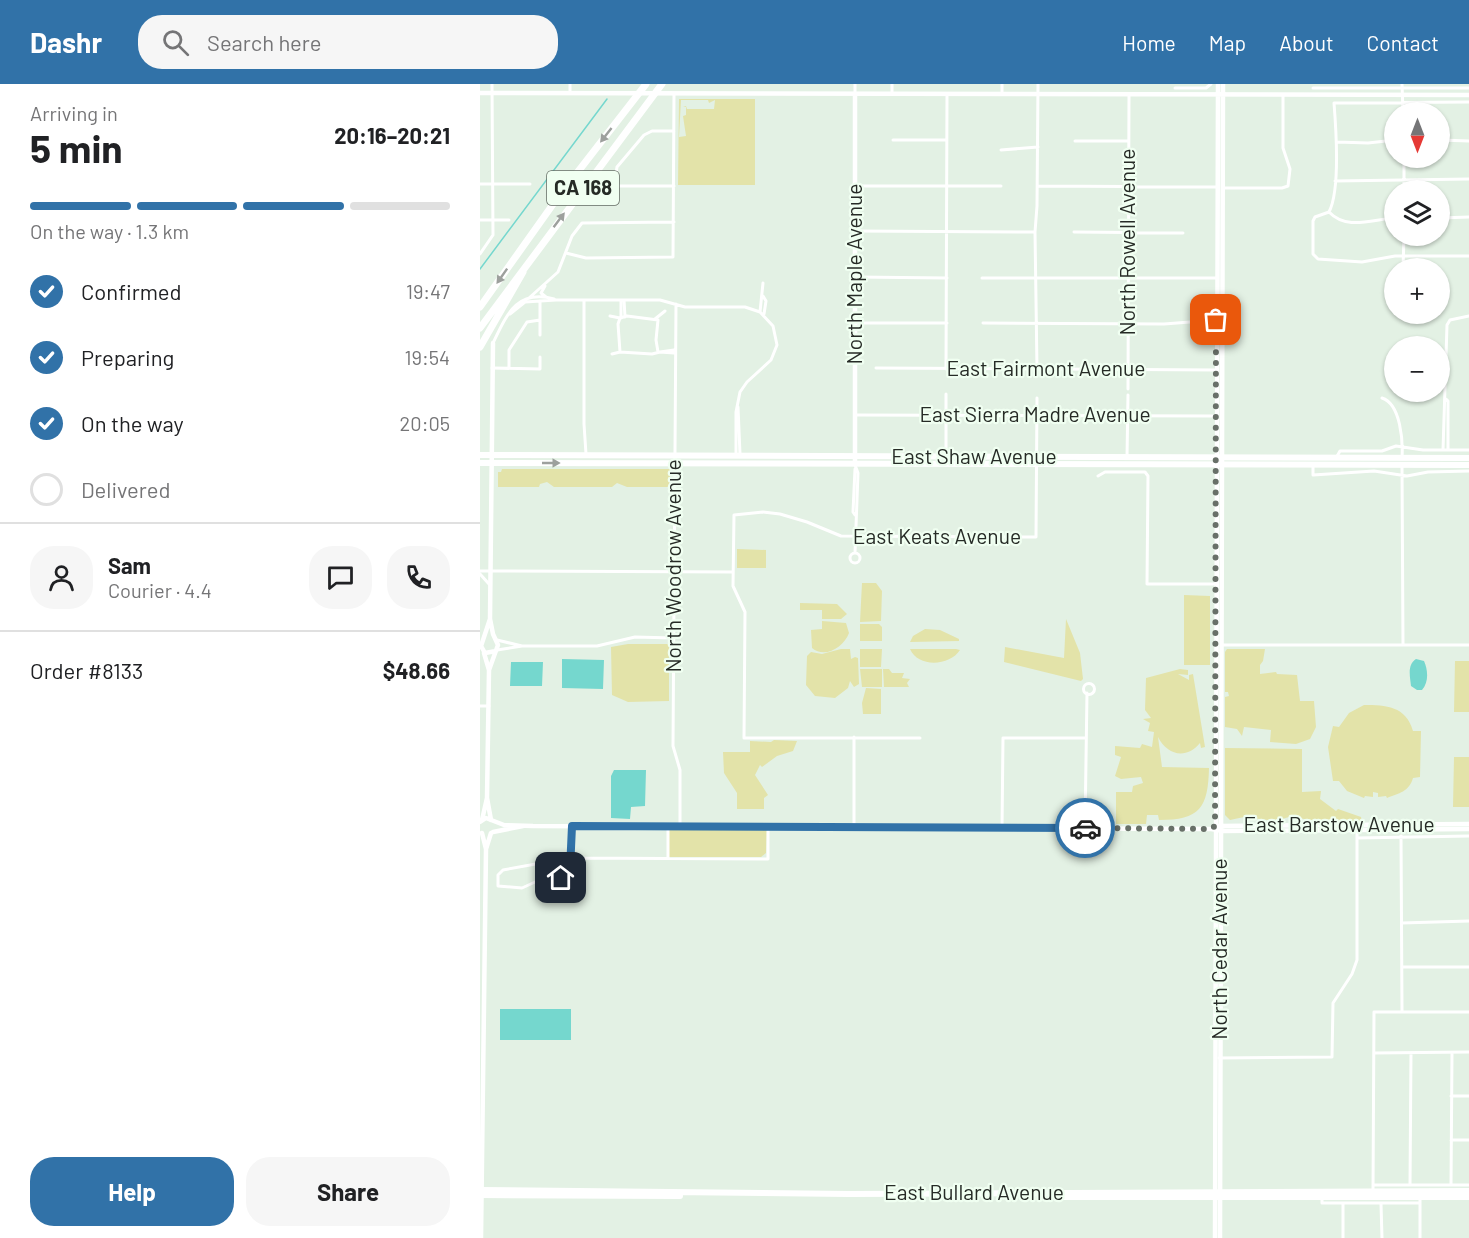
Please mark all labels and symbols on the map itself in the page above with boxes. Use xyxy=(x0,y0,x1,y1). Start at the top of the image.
north arrow xyxy=(1384,102,1450,168)
one-way arrow xyxy=(600,127,613,143)
street label: North Rowell Avenue xyxy=(1114,148,1139,336)
road number: CA 168 xyxy=(547,171,619,205)
street label: North Maple Avenue xyxy=(841,183,866,365)
one-way arrow xyxy=(553,212,565,228)
one-way arrow xyxy=(496,268,508,284)
pin xyxy=(1190,294,1241,345)
street label: East Fairmont Avenue xyxy=(947,355,1145,380)
street label: East Sierra Madre Avenue xyxy=(919,401,1151,426)
street label: East Shaw Avenue xyxy=(891,443,1057,468)
one-way arrow xyxy=(541,458,560,468)
street label: North Woodrow Avenue xyxy=(660,459,685,673)
street label: East Keats Avenue xyxy=(853,523,1021,548)
courier xyxy=(1055,798,1115,858)
street label: East Barstow Avenue xyxy=(1243,811,1435,836)
pin xyxy=(535,852,586,903)
street label: North Cedar Avenue xyxy=(1206,858,1231,1040)
street label: East Bullard Avenue xyxy=(884,1179,1064,1204)

